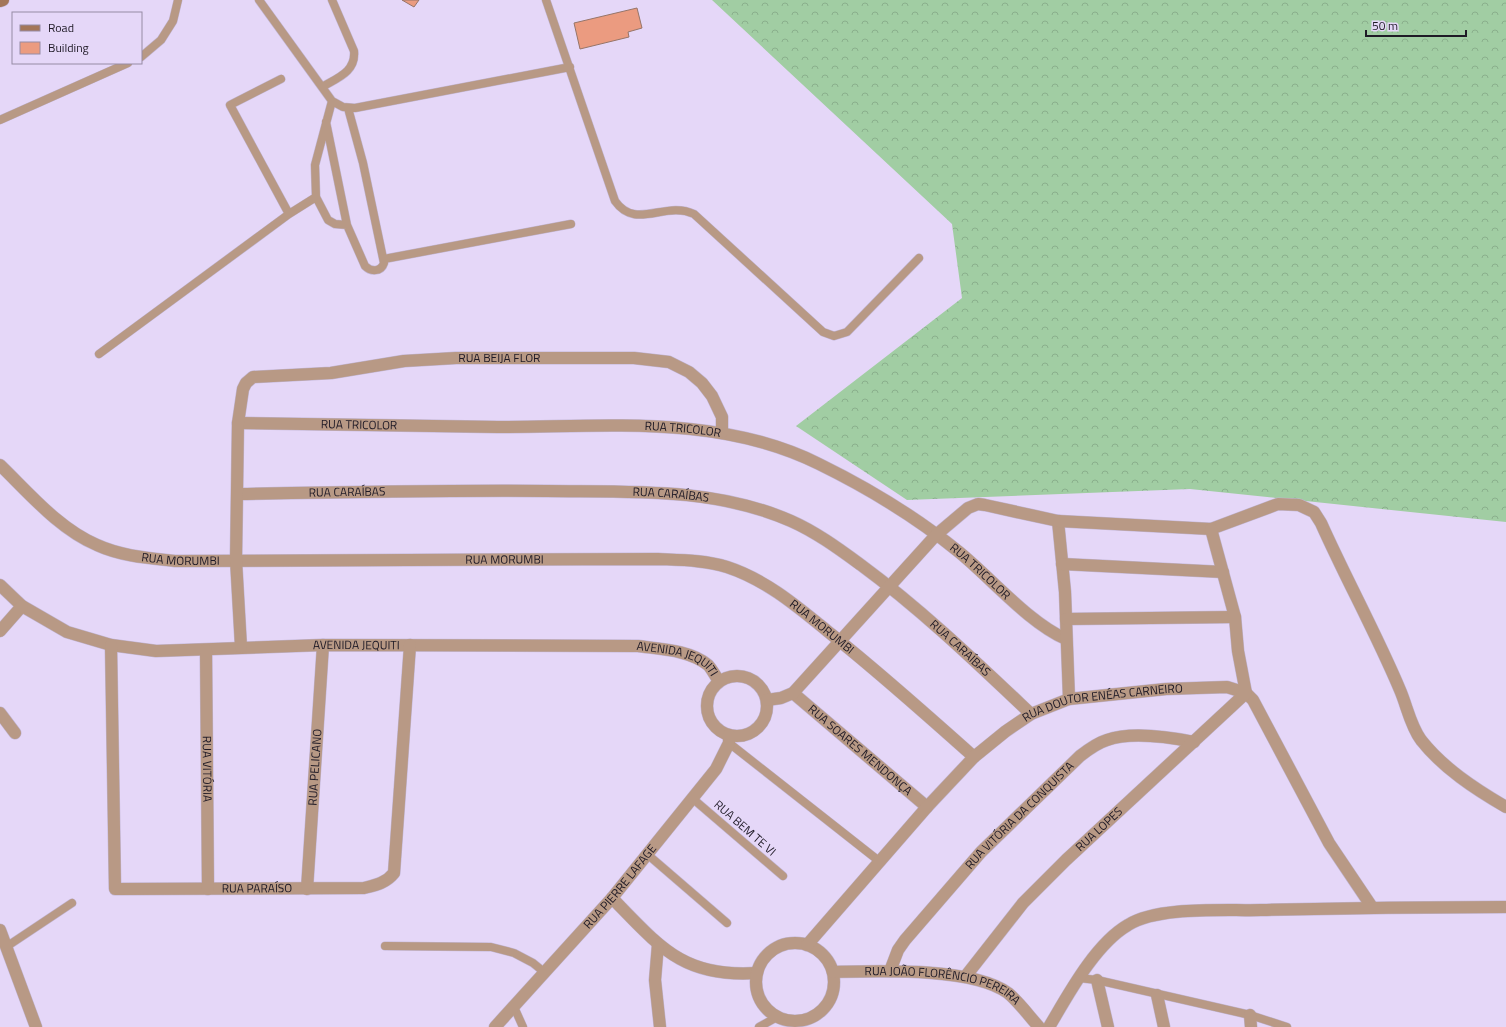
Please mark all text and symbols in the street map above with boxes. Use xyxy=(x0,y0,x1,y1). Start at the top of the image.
legend xyxy=(12,12,142,64)
scale bar xyxy=(1366,12,1466,38)
text: 50 m xyxy=(1372,16,1398,35)
text: Road xyxy=(48,18,74,37)
text: Building xyxy=(48,38,89,57)
street label: RUA BEIJA FLOR xyxy=(458,348,540,367)
street label: RUA TRICOLOR xyxy=(321,414,397,435)
street label: RUA TRICOLOR xyxy=(644,416,723,442)
street label: RUA CARAÍBAS xyxy=(308,481,386,502)
street label: RUA CARAÍBAS xyxy=(632,482,711,507)
street label: RUA TRICOLOR xyxy=(946,538,1015,604)
street label: RUA MORUMBI xyxy=(140,547,220,570)
street label: RUA MORUMBI xyxy=(465,549,544,569)
street label: RUA MORUMBI xyxy=(786,594,859,658)
street label: RUA CARAÍBAS xyxy=(926,615,995,681)
street label: AVENIDA JEQUITI xyxy=(312,635,400,654)
street label: AVENIDA JEQUITI xyxy=(636,636,723,680)
street label: RUA DOUTOR ENÉAS CARNEIRO xyxy=(1018,678,1183,727)
street label: RUA SOARES MENDONÇA xyxy=(804,700,917,800)
street label: RUA PELICANO xyxy=(302,728,326,806)
street label: RUA VITÓRIA xyxy=(198,736,217,802)
street label: RUA VITÓRIA DA CONQUISTA xyxy=(960,757,1078,873)
street label: RUA BEM TE VI xyxy=(710,795,781,860)
street label: RUA LOPES xyxy=(1071,802,1127,856)
street label: RUA PIERRE LAFAGE xyxy=(578,840,661,933)
street label: RUA PARAÍSO xyxy=(222,878,292,898)
street label: RUA JOÃO FLORÊNCIO PEREIRA xyxy=(864,961,1025,1009)

